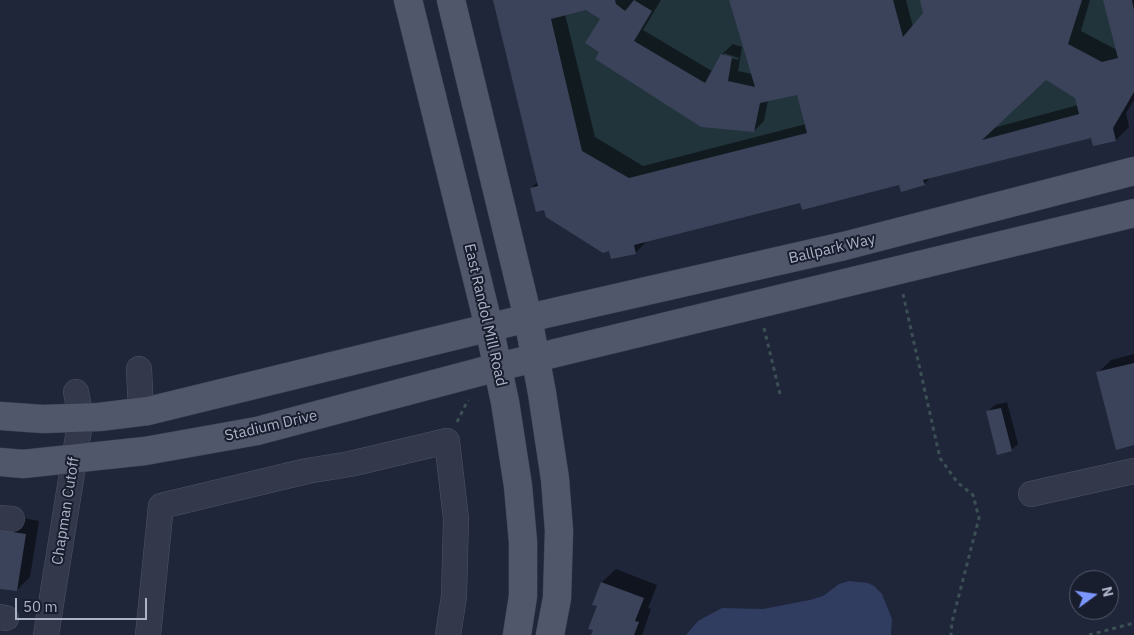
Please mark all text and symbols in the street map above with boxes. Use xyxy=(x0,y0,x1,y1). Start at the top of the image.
street label: Ballpark Way xyxy=(787,230,877,268)
street label: East Randol Mill Road xyxy=(460,242,510,388)
street label: Stadium Drive xyxy=(223,407,319,445)
street label: Chapman Cutoff xyxy=(49,456,83,566)
north arrow xyxy=(1069,570,1119,620)
text: N xyxy=(1098,585,1118,599)
scale bar xyxy=(18,588,150,620)
text: 50 m xyxy=(23,597,58,616)

